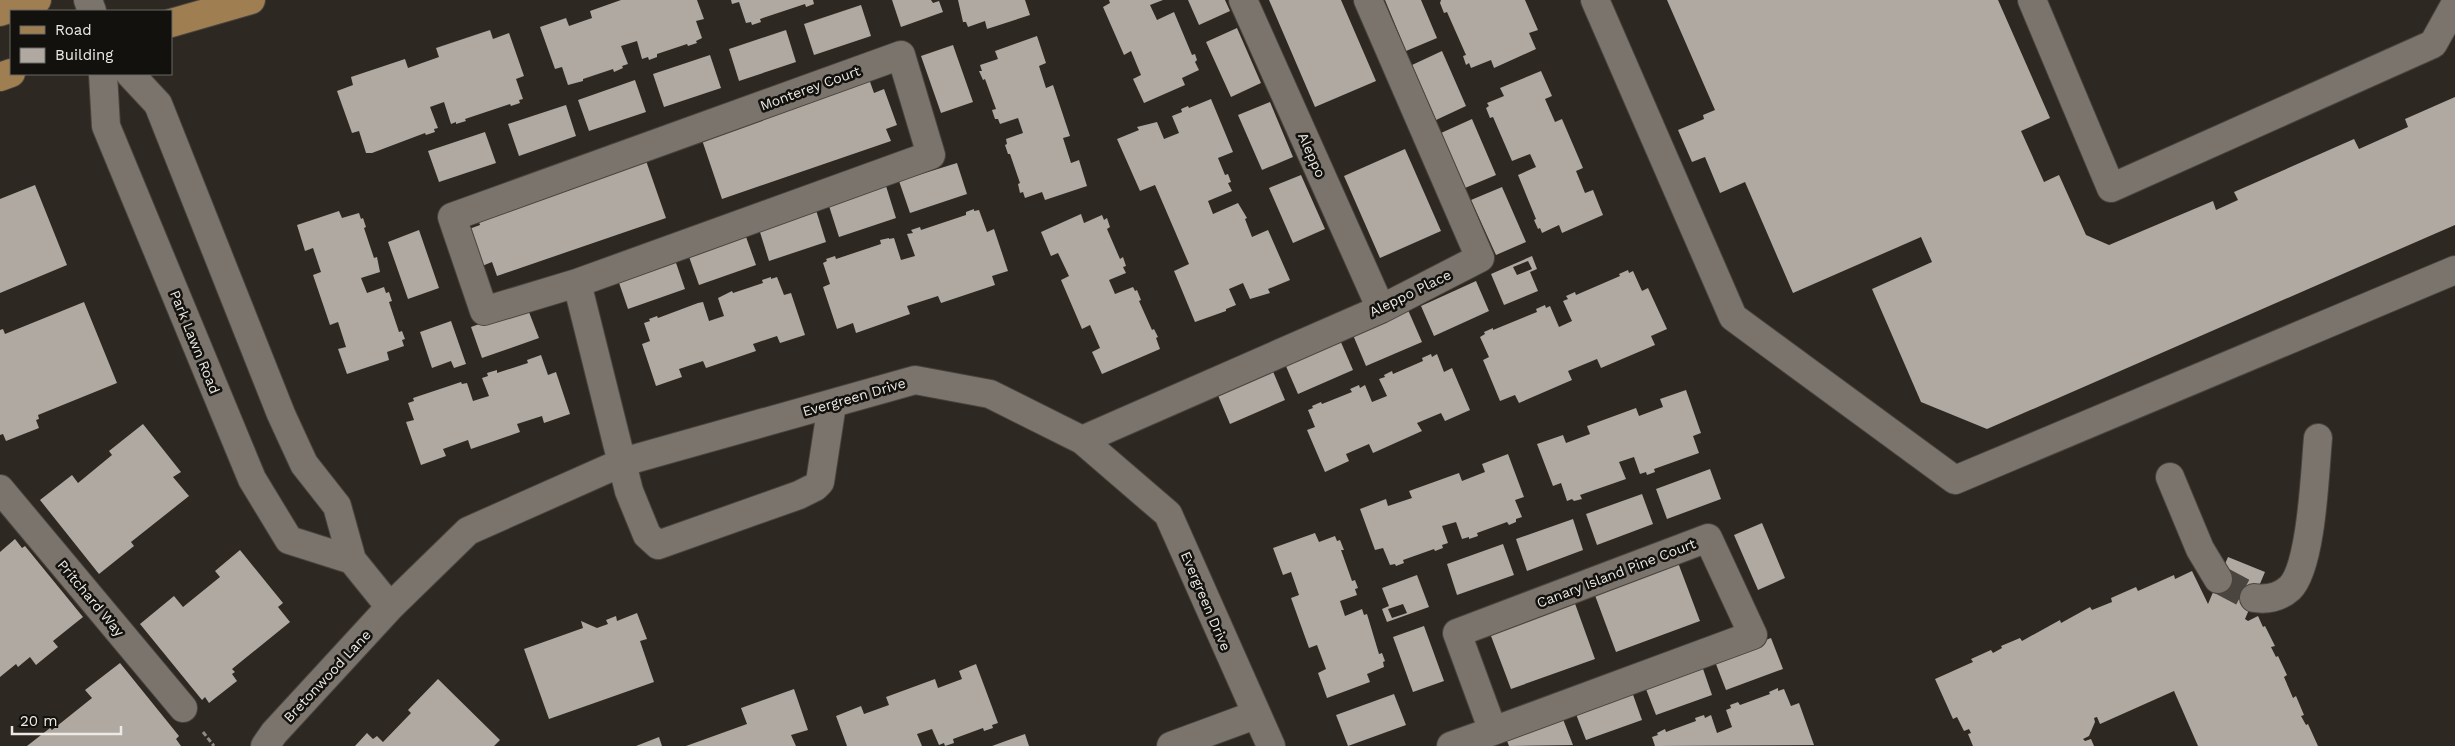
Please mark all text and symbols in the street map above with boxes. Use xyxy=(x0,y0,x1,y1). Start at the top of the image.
legend xyxy=(10,10,172,75)
text: Road xyxy=(55,21,92,39)
text: Building xyxy=(55,46,113,64)
street label: Monterey Court xyxy=(758,62,862,114)
street label: Aleppo xyxy=(1295,130,1329,180)
street label: Aleppo Place xyxy=(1366,266,1454,320)
street label: Park Lawn Road xyxy=(167,288,223,396)
street label: Evergreen Drive xyxy=(801,375,907,419)
street label: Canary Island Pine Court xyxy=(1534,535,1698,611)
street label: Evergreen Drive xyxy=(1178,549,1234,653)
street label: Pritchard Way xyxy=(54,557,128,640)
street label: Bretonwood Lane xyxy=(280,627,374,725)
scale bar xyxy=(12,704,121,736)
text: 20 m xyxy=(20,712,58,730)

